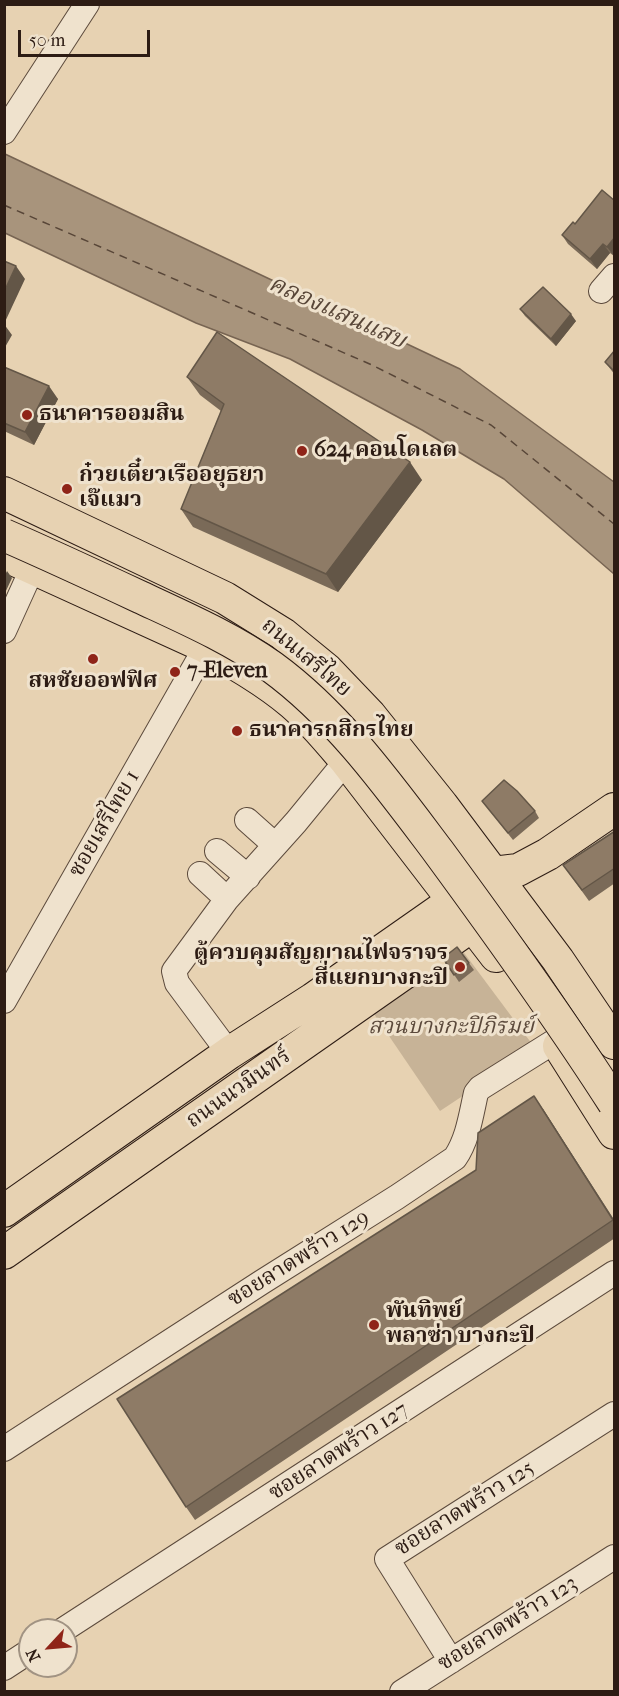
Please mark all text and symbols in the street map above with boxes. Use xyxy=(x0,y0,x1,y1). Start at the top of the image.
scale bar xyxy=(21,18,153,56)
text: 50 m xyxy=(29,30,65,51)
water label: คลองแสนแสบ xyxy=(264,270,410,356)
place label: ธนาคารออมสิน xyxy=(39,402,184,428)
marker: ธนาคารออมสิน xyxy=(20,408,34,422)
place label: 624 คอนโดเลต xyxy=(314,438,457,464)
marker: 624 คอนโดเลต xyxy=(295,444,309,458)
place label: ก๋วยเตี๋ยวเรืออยุธยา เจ๊แมว xyxy=(79,463,264,514)
marker: ก๋วยเตี๋ยวเรืออยุธยา เจ๊แมว xyxy=(60,482,74,496)
street label: ถนนเสรีไทย xyxy=(256,613,356,703)
marker: สหชัยออฟฟิศ xyxy=(86,652,100,666)
place label: 7-Eleven xyxy=(187,659,268,685)
marker: 7-Eleven xyxy=(168,665,182,679)
place label: สหชัยออฟฟิศ xyxy=(29,669,157,695)
place label: ธนาคารกสิกรไทย xyxy=(249,718,414,744)
marker: ธนาคารกสิกรไทย xyxy=(230,724,244,738)
street label: ซอยเสรีไทย 1 xyxy=(64,766,146,882)
place label: ตู้ควบคุมสัญญาณไฟจราจร สี่แยกบางกะปิ xyxy=(194,941,448,992)
marker: ตู้ควบคุมสัญญาณไฟจราจร สี่แยกบางกะปิ xyxy=(453,960,467,974)
park label: สวนบางกะปิภิรมย์ xyxy=(368,1015,534,1041)
street label: ถนนนวมินทร์ xyxy=(182,1043,296,1135)
street label: ซอยลาดพร้าว 129 xyxy=(223,1205,375,1313)
place label: พันทิพย์ พลาซ่า บางกะปิ xyxy=(386,1299,535,1350)
marker: พันทิพย์ พลาซ่า บางกะปิ xyxy=(367,1318,381,1332)
street label: ซอยลาดพร้าว 127 xyxy=(264,1397,414,1507)
street label: ซอยลาดพร้าว 125 xyxy=(390,1455,540,1563)
street label: ซอยลาดพร้าว 123 xyxy=(433,1571,583,1677)
north arrow xyxy=(18,1618,78,1678)
text: N xyxy=(22,1646,44,1665)

